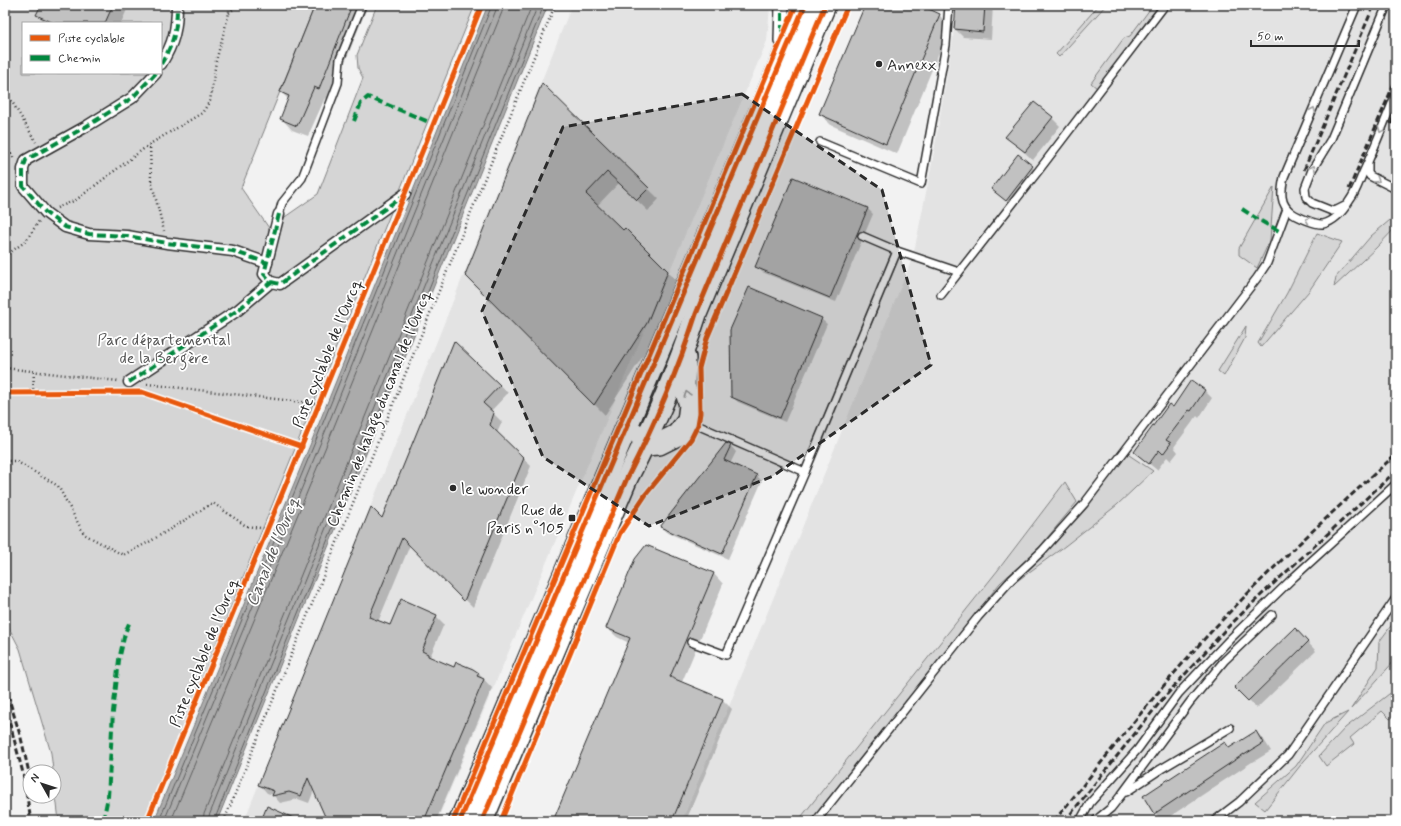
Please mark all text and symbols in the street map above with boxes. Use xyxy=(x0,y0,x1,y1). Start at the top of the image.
legend xyxy=(22,22,162,74)
scale bar xyxy=(1251,22,1359,48)
text: 50 m xyxy=(1257,29,1284,45)
text: Piste cyclable xyxy=(58,31,125,47)
text: Chemin xyxy=(58,51,101,67)
place label: Annexx xyxy=(887,55,937,76)
marker: Annexx xyxy=(874,59,884,69)
one-way arrow xyxy=(1308,107,1316,115)
one-way arrow xyxy=(1378,125,1386,133)
one-way arrow xyxy=(1309,165,1316,172)
one-way arrow xyxy=(1373,175,1380,182)
one-way arrow xyxy=(1304,217,1312,225)
street label: Piste cyclable de l'Ourcq xyxy=(288,275,367,432)
street label: Chemin de halage du canal de l'Ourcq xyxy=(322,287,438,531)
park label: Parc départemental de la Bergère xyxy=(97,330,231,370)
one-way arrow xyxy=(683,391,692,398)
place label: le wonder xyxy=(461,479,529,500)
marker: le wonder xyxy=(448,483,458,493)
water label: Canal de l'Ourcq xyxy=(241,493,305,609)
place label: Rue de Paris n°105 xyxy=(487,500,564,539)
marker: Rue de Paris n°105 xyxy=(567,513,577,523)
street label: Piste cyclable de l'Ourcq xyxy=(165,574,244,731)
north arrow xyxy=(22,764,62,804)
text: N xyxy=(27,771,43,786)

